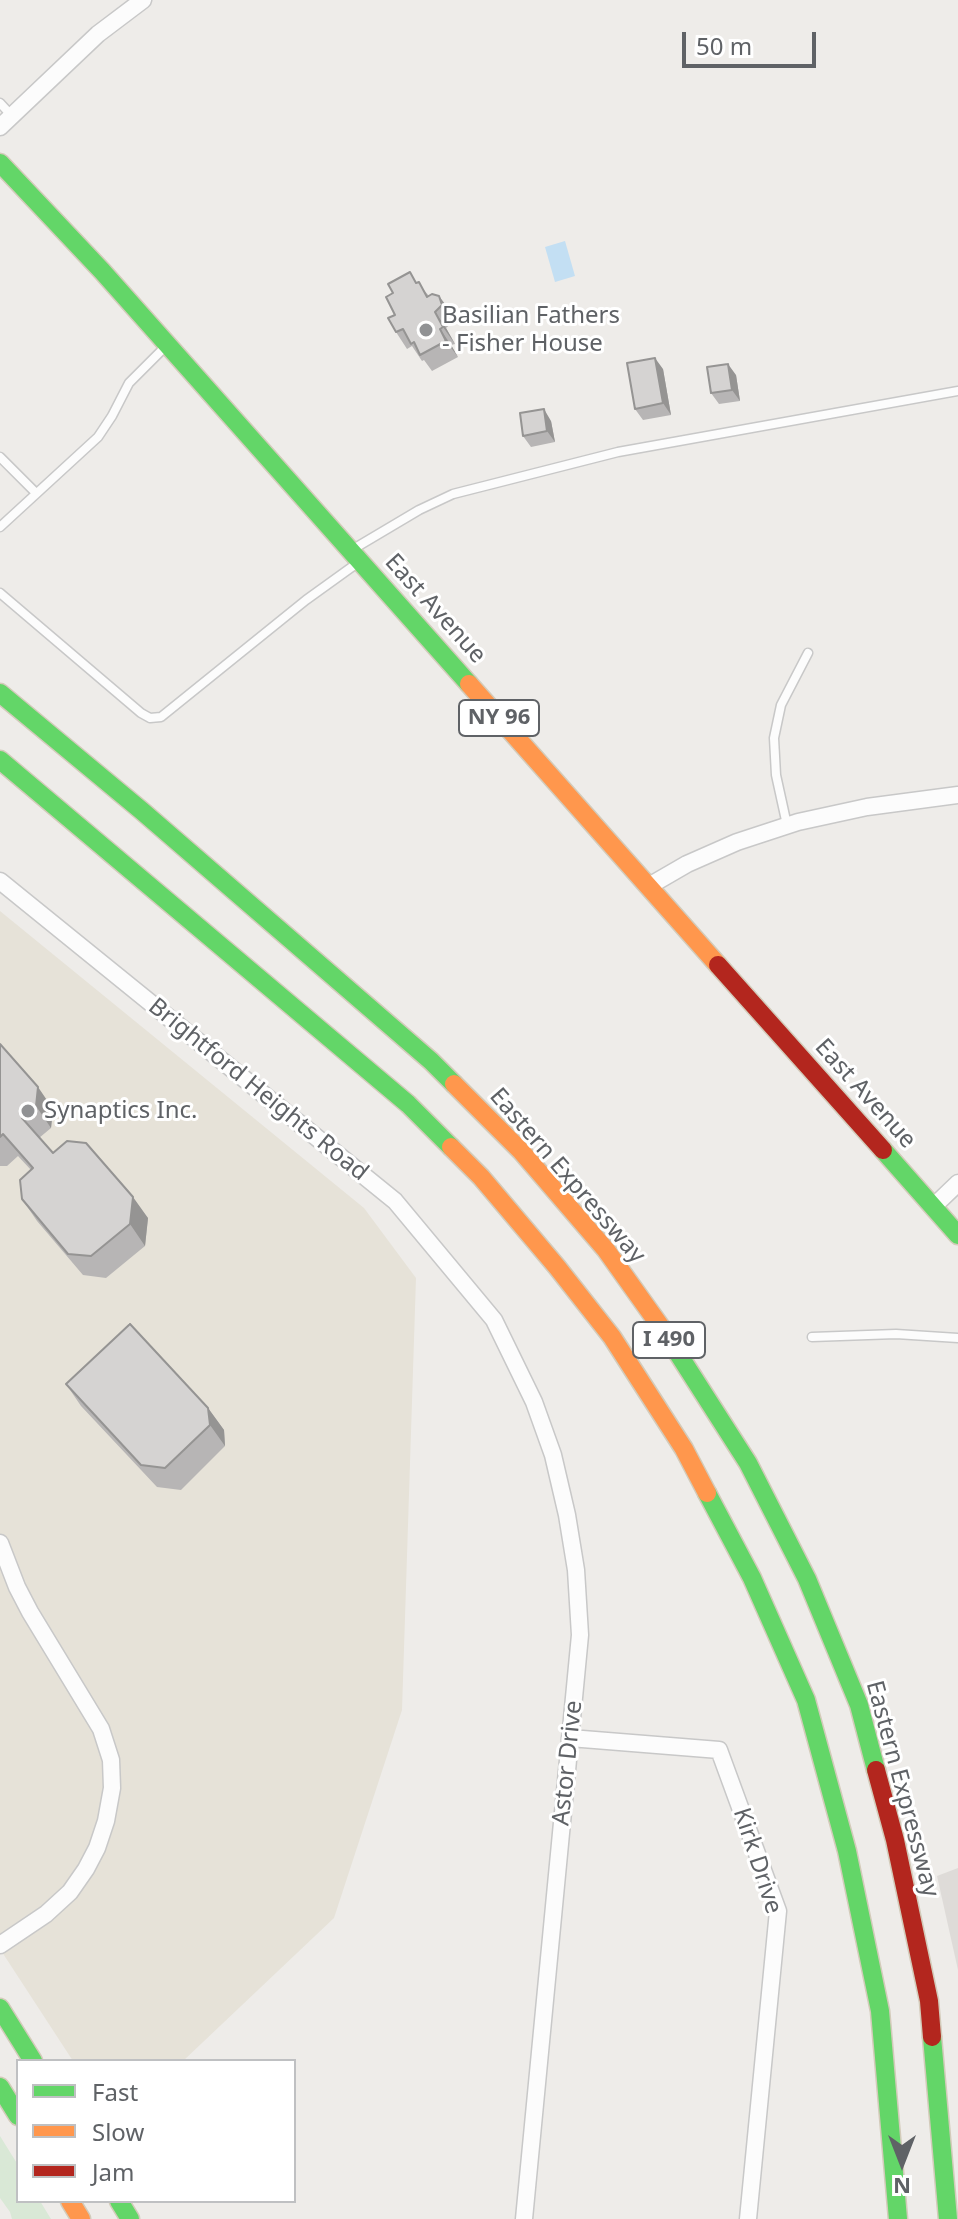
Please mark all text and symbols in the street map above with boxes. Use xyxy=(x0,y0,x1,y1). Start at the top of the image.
scale bar xyxy=(686,16,820,66)
text: 50 m xyxy=(696,29,752,62)
place label: Basilian Fathers - Fisher House xyxy=(442,302,620,358)
marker: Basilian Fathers - Fisher House xyxy=(417,321,435,339)
street label: East Avenue xyxy=(378,548,492,670)
road number: NY 96 xyxy=(459,700,539,736)
street label: Brightford Heights Road xyxy=(142,992,374,1188)
street label: East Avenue xyxy=(808,1033,922,1155)
street label: Eastern Expressway xyxy=(483,1082,651,1270)
place label: Synaptics Inc. xyxy=(44,1097,198,1125)
marker: Synaptics Inc. xyxy=(19,1102,37,1120)
road number: I 490 xyxy=(633,1322,705,1358)
street label: Eastern Expressway xyxy=(859,1678,945,1900)
street label: Astor Drive xyxy=(547,1699,589,1827)
street label: Kirk Drive xyxy=(726,1805,788,1917)
legend xyxy=(16,2059,296,2203)
text: Fast xyxy=(92,2075,138,2108)
text: Slow xyxy=(92,2115,144,2148)
north arrow xyxy=(862,2123,942,2203)
text: Jam xyxy=(92,2155,134,2188)
text: N xyxy=(893,2172,911,2202)

